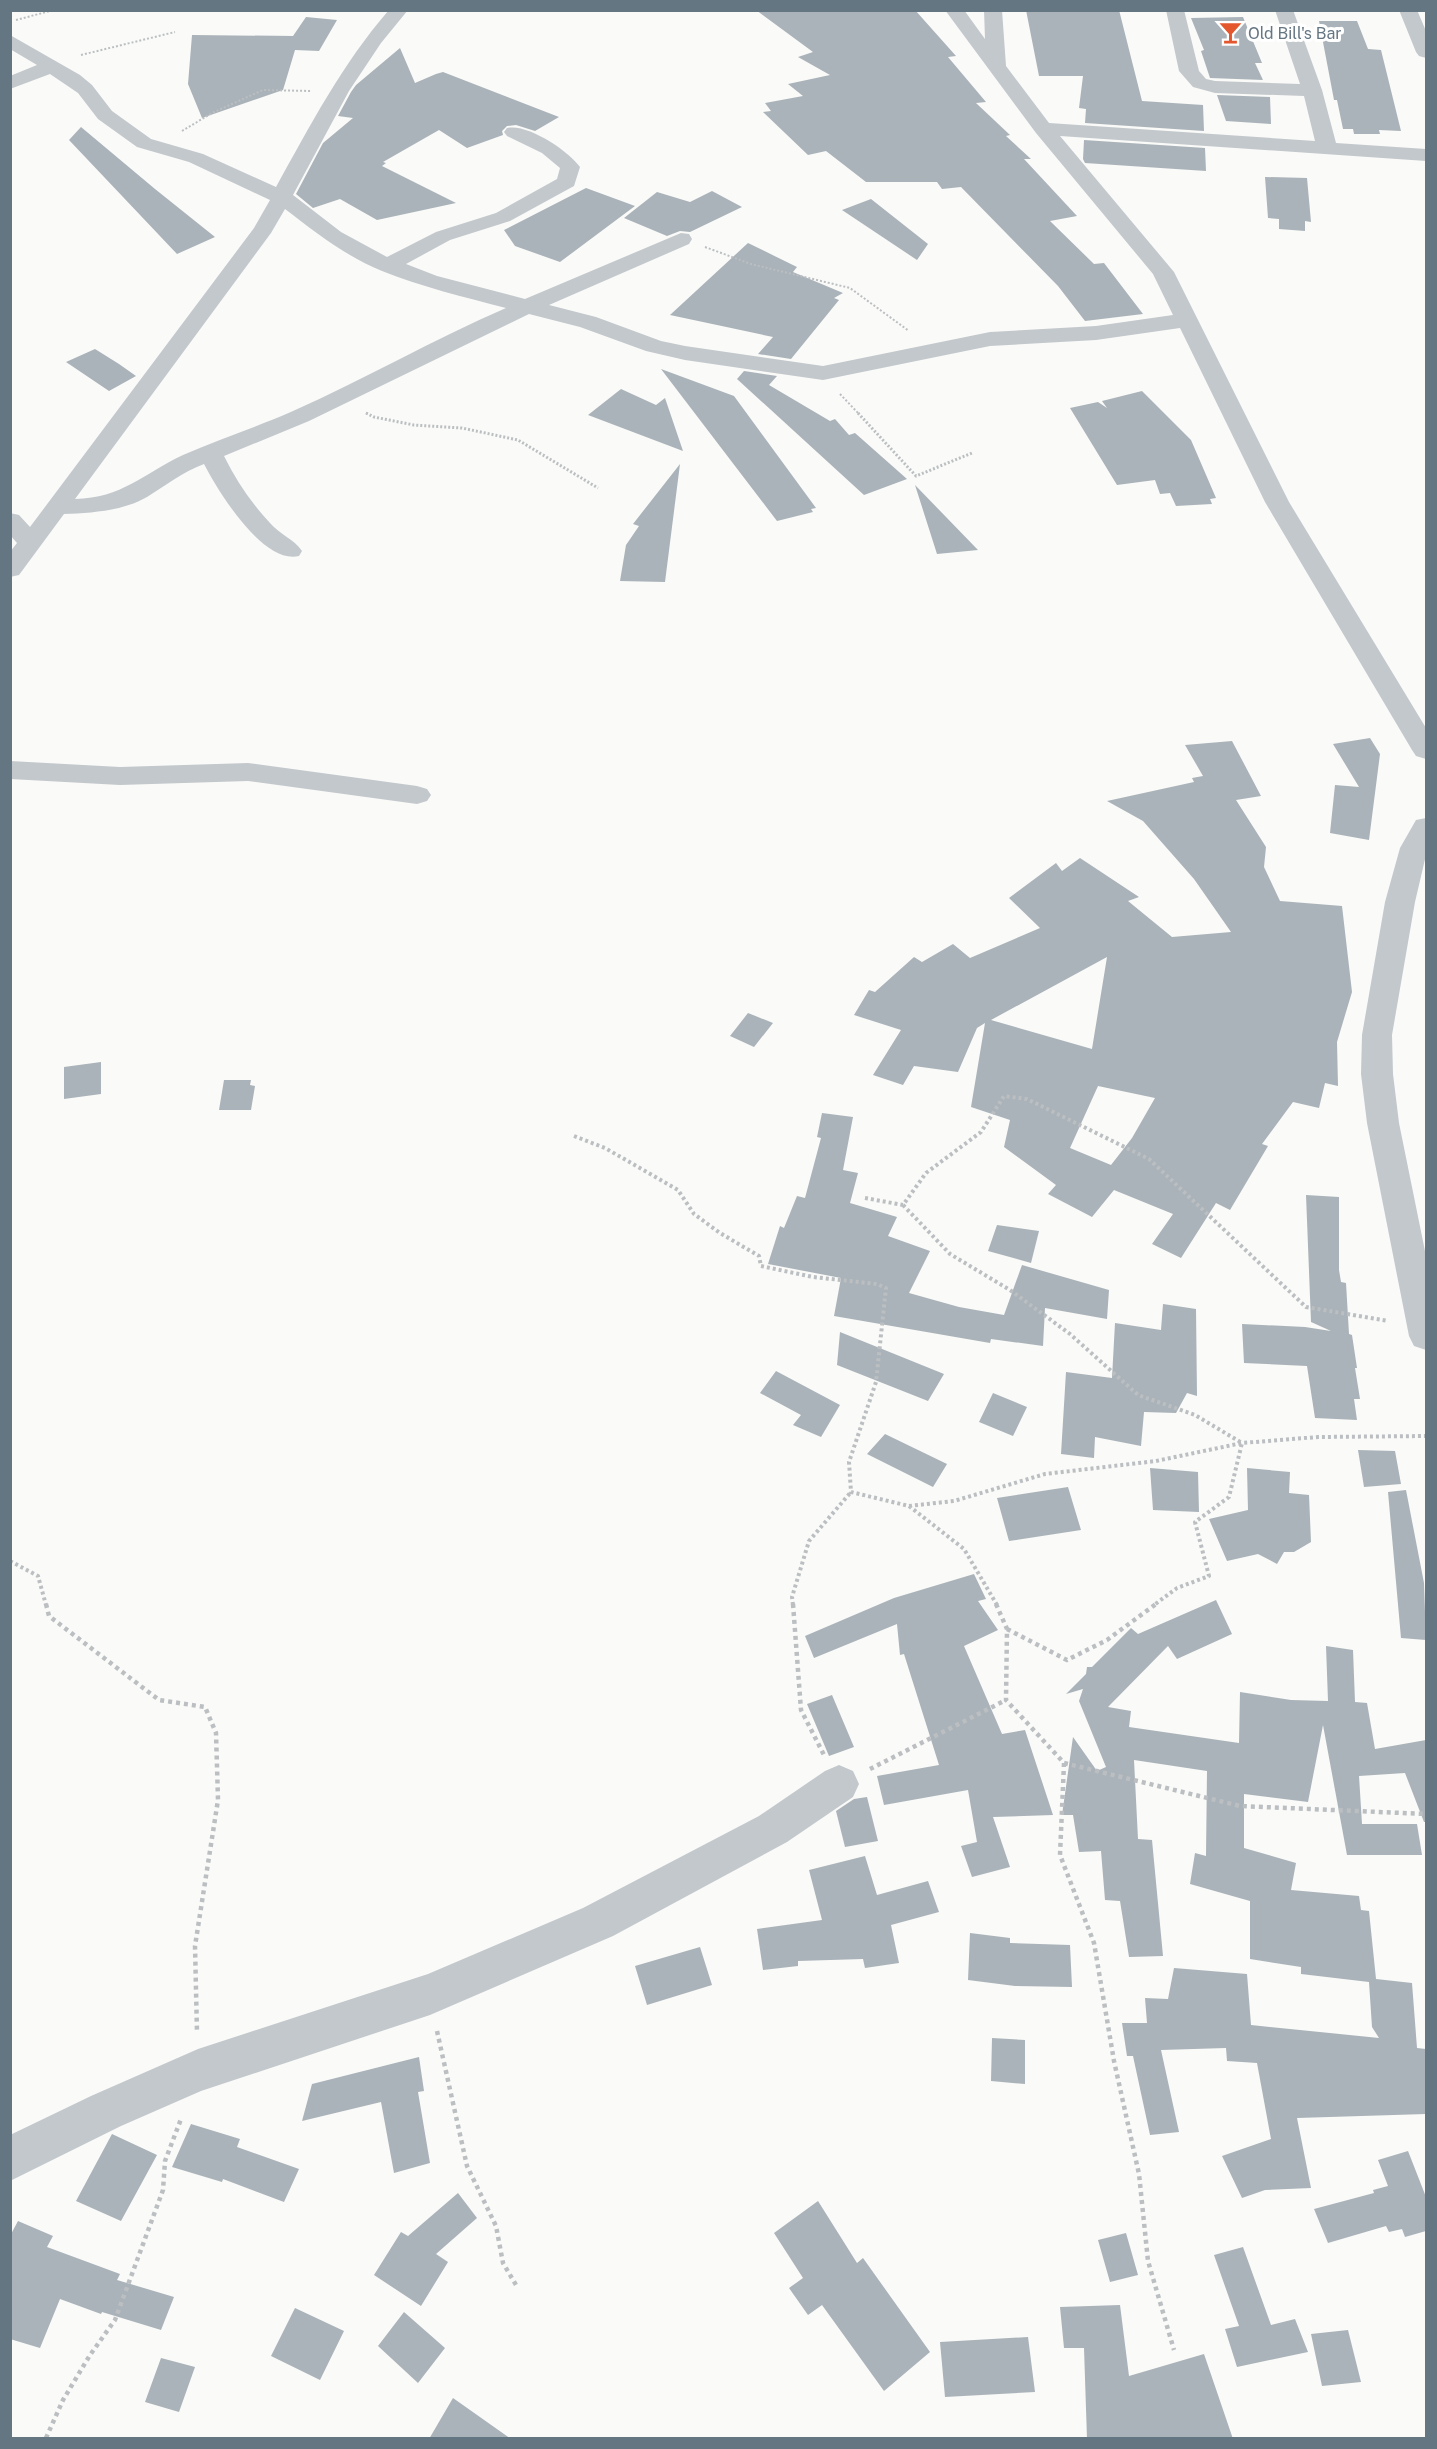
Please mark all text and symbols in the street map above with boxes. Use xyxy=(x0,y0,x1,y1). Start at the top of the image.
bar icon: Old Bill's Bar xyxy=(1217,20,1243,46)
place label: Old Bill's Bar xyxy=(1248,24,1342,43)

